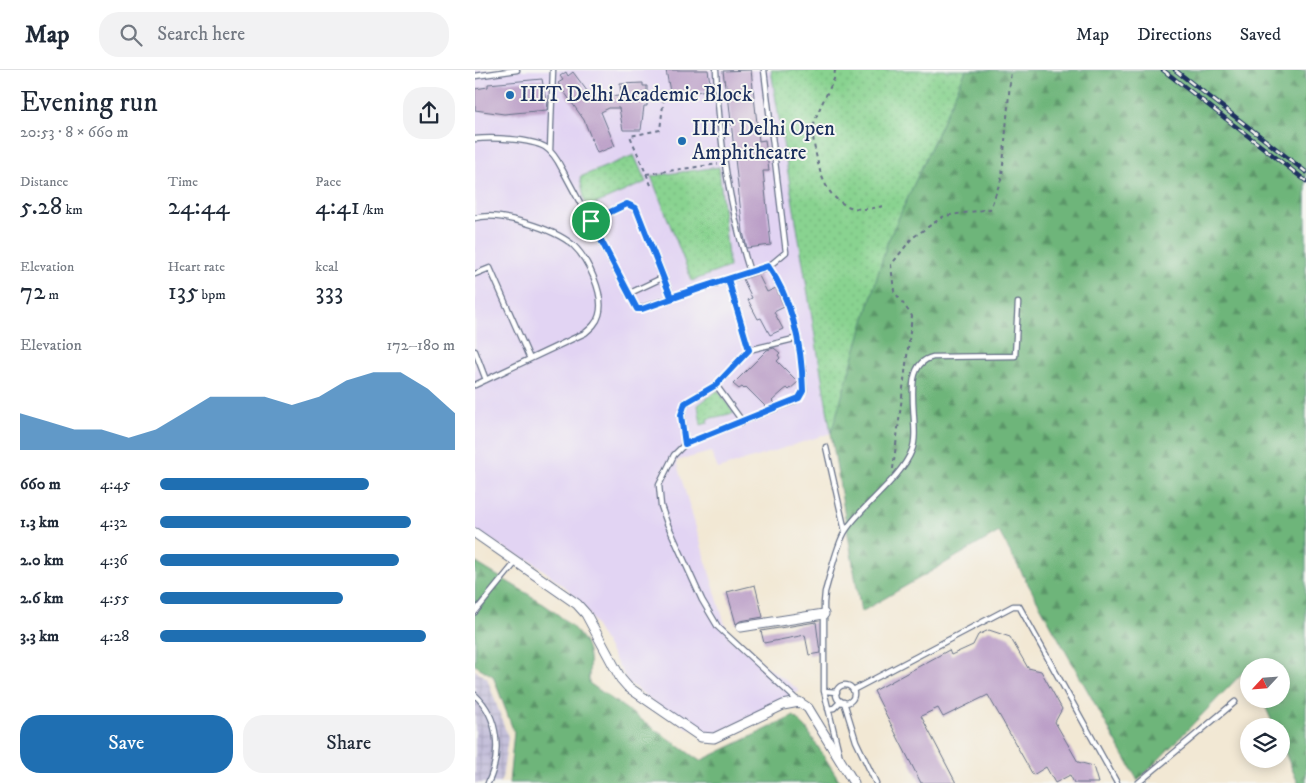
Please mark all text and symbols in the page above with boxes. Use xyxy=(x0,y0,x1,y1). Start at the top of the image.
search box xyxy=(99,12,449,57)
text: Map xyxy=(25,20,69,50)
icon: search xyxy=(117,21,145,49)
text: Search here xyxy=(157,23,245,46)
text: Map xyxy=(1076,24,1109,46)
text: Directions xyxy=(1137,24,1212,46)
text: Saved xyxy=(1240,24,1281,46)
place label: IIIT Delhi Academic Block xyxy=(520,82,753,108)
text: Evening run xyxy=(20,85,158,120)
button: share xyxy=(403,87,455,139)
marker: IIIT Delhi Academic Block xyxy=(504,89,516,101)
place label: IIIT Delhi Open Amphitheatre xyxy=(692,116,835,166)
text: 20:53 · 8 × 660 m xyxy=(20,122,128,142)
marker: IIIT Delhi Open Amphitheatre xyxy=(676,135,688,147)
text: Distance xyxy=(20,173,68,191)
text: Time xyxy=(168,173,198,191)
text: Pace xyxy=(315,173,341,191)
text: 5.28 xyxy=(20,191,62,222)
text: 24:44 xyxy=(168,191,230,222)
text: 4:41 xyxy=(315,191,360,222)
pin xyxy=(570,200,612,242)
text: km xyxy=(62,201,83,219)
text: /km xyxy=(360,201,384,219)
icon: arrive xyxy=(577,207,605,235)
text: Elevation xyxy=(20,258,74,276)
text: Heart rate xyxy=(168,258,225,276)
text: kcal xyxy=(315,258,338,276)
text: 72 xyxy=(20,276,45,307)
text: 135 xyxy=(168,276,199,307)
text: 333 xyxy=(315,276,343,307)
text: m xyxy=(45,286,59,304)
text: bpm xyxy=(199,286,226,304)
text: Elevation xyxy=(20,335,82,355)
text: 172–180 m xyxy=(386,335,455,355)
text: 660 m xyxy=(20,474,61,494)
text: 4:45 xyxy=(100,474,130,494)
text: 1.3 km xyxy=(20,512,59,532)
text: 4:32 xyxy=(100,512,127,532)
text: 2.0 km xyxy=(20,550,64,570)
text: 4:36 xyxy=(100,550,128,570)
text: 2.6 km xyxy=(20,588,64,608)
text: 4:55 xyxy=(100,588,129,608)
text: 3.3 km xyxy=(20,626,59,646)
text: 4:28 xyxy=(100,626,129,646)
north arrow xyxy=(1240,658,1290,708)
map controls xyxy=(1240,658,1290,768)
button: Save xyxy=(20,715,233,773)
button: Share xyxy=(243,715,455,773)
button: layers xyxy=(1240,718,1290,768)

